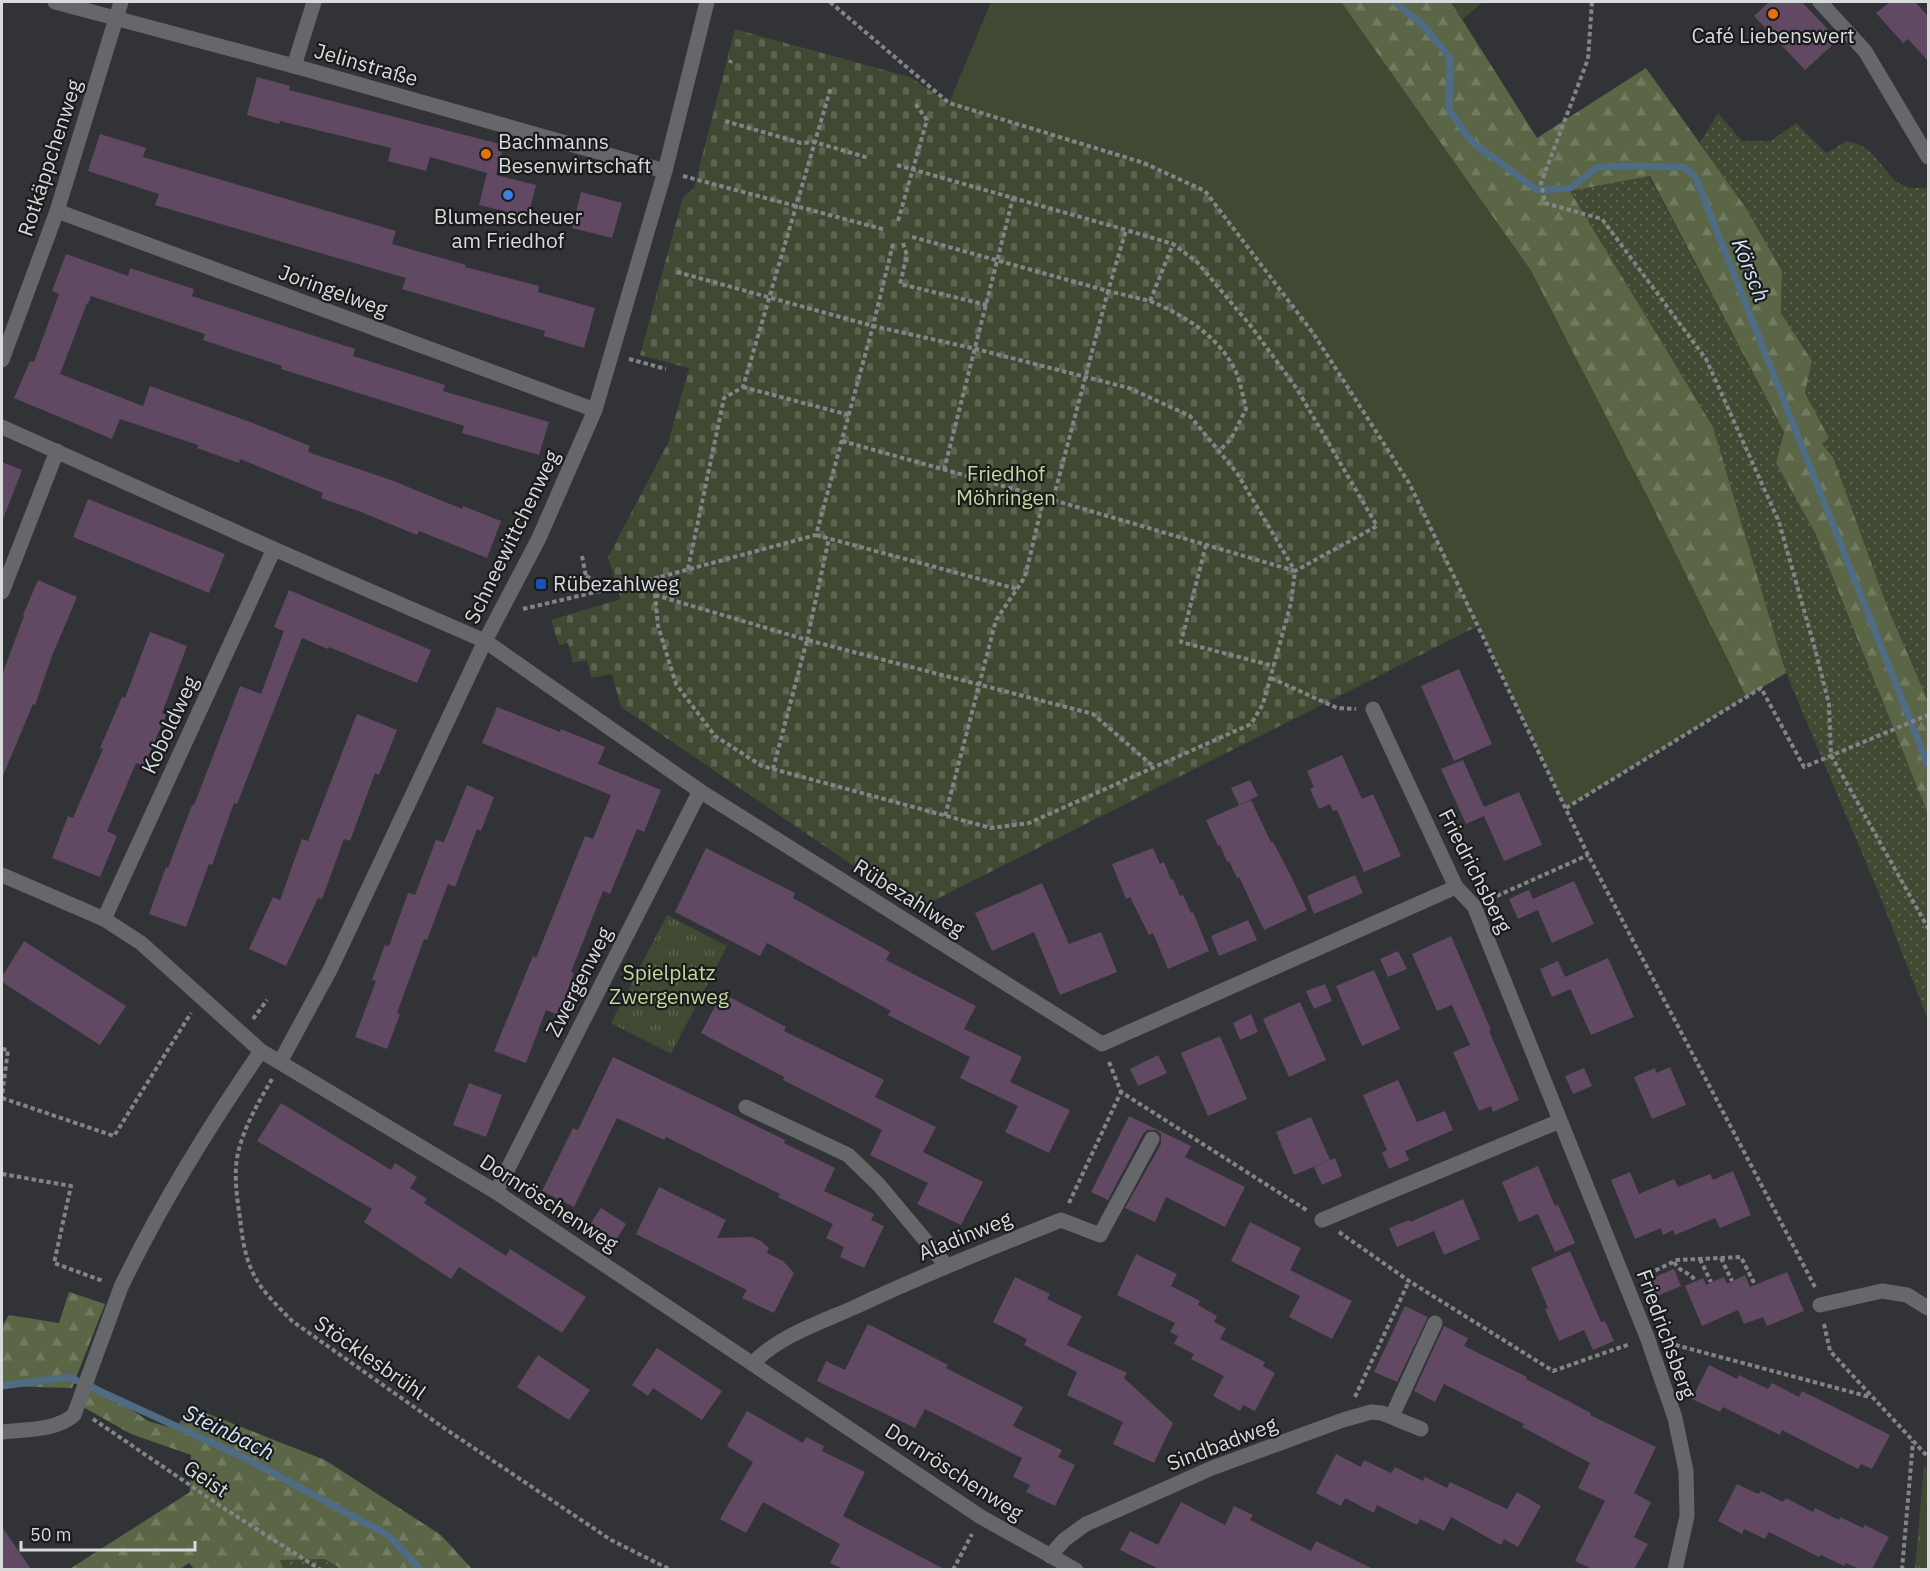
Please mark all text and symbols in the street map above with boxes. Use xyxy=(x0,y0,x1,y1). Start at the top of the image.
marker: Café Liebenswert xyxy=(1766,7,1780,21)
place label: Café Liebenswert xyxy=(1691,21,1855,49)
street label: Jelinstraße xyxy=(311,36,421,92)
street label: Rotkäppchenweg xyxy=(11,76,88,240)
place label: Bachmanns Besenwirtschaft xyxy=(498,127,651,179)
marker: Bachmanns Besenwirtschaft xyxy=(479,147,493,161)
marker: Blumenscheuer am Friedhof xyxy=(501,188,515,202)
place label: Blumenscheuer am Friedhof xyxy=(434,202,583,254)
water label: Körsch xyxy=(1726,234,1777,306)
street label: Joringelweg xyxy=(275,257,392,323)
street label: Schneewittchenweg xyxy=(457,445,565,628)
park label: Friedhof Möhringen xyxy=(956,459,1056,511)
place label: Rübezahlweg xyxy=(553,569,679,597)
marker: Rübezahlweg xyxy=(534,577,548,591)
street label: Koboldweg xyxy=(134,671,204,778)
street label: Friedrichsberg xyxy=(1433,804,1519,937)
street label: Rübezahlweg xyxy=(849,852,970,942)
street label: Zwergenweg xyxy=(538,922,618,1041)
park label: Spielplatz Zwergenweg xyxy=(609,958,729,1010)
street label: Dornröschenweg xyxy=(475,1147,624,1257)
street label: Aladinweg xyxy=(914,1204,1015,1266)
street label: Friedrichsberg xyxy=(1631,1265,1703,1402)
street label: Stöcklesbrühl xyxy=(309,1308,432,1406)
water label: Steinbach xyxy=(179,1397,279,1466)
street label: Sindbadweg xyxy=(1163,1409,1281,1477)
street label: Dornröschenweg xyxy=(880,1416,1029,1526)
street label: Geist xyxy=(178,1453,235,1503)
scale bar xyxy=(21,1514,195,1552)
text: 50 m xyxy=(30,1523,72,1546)

